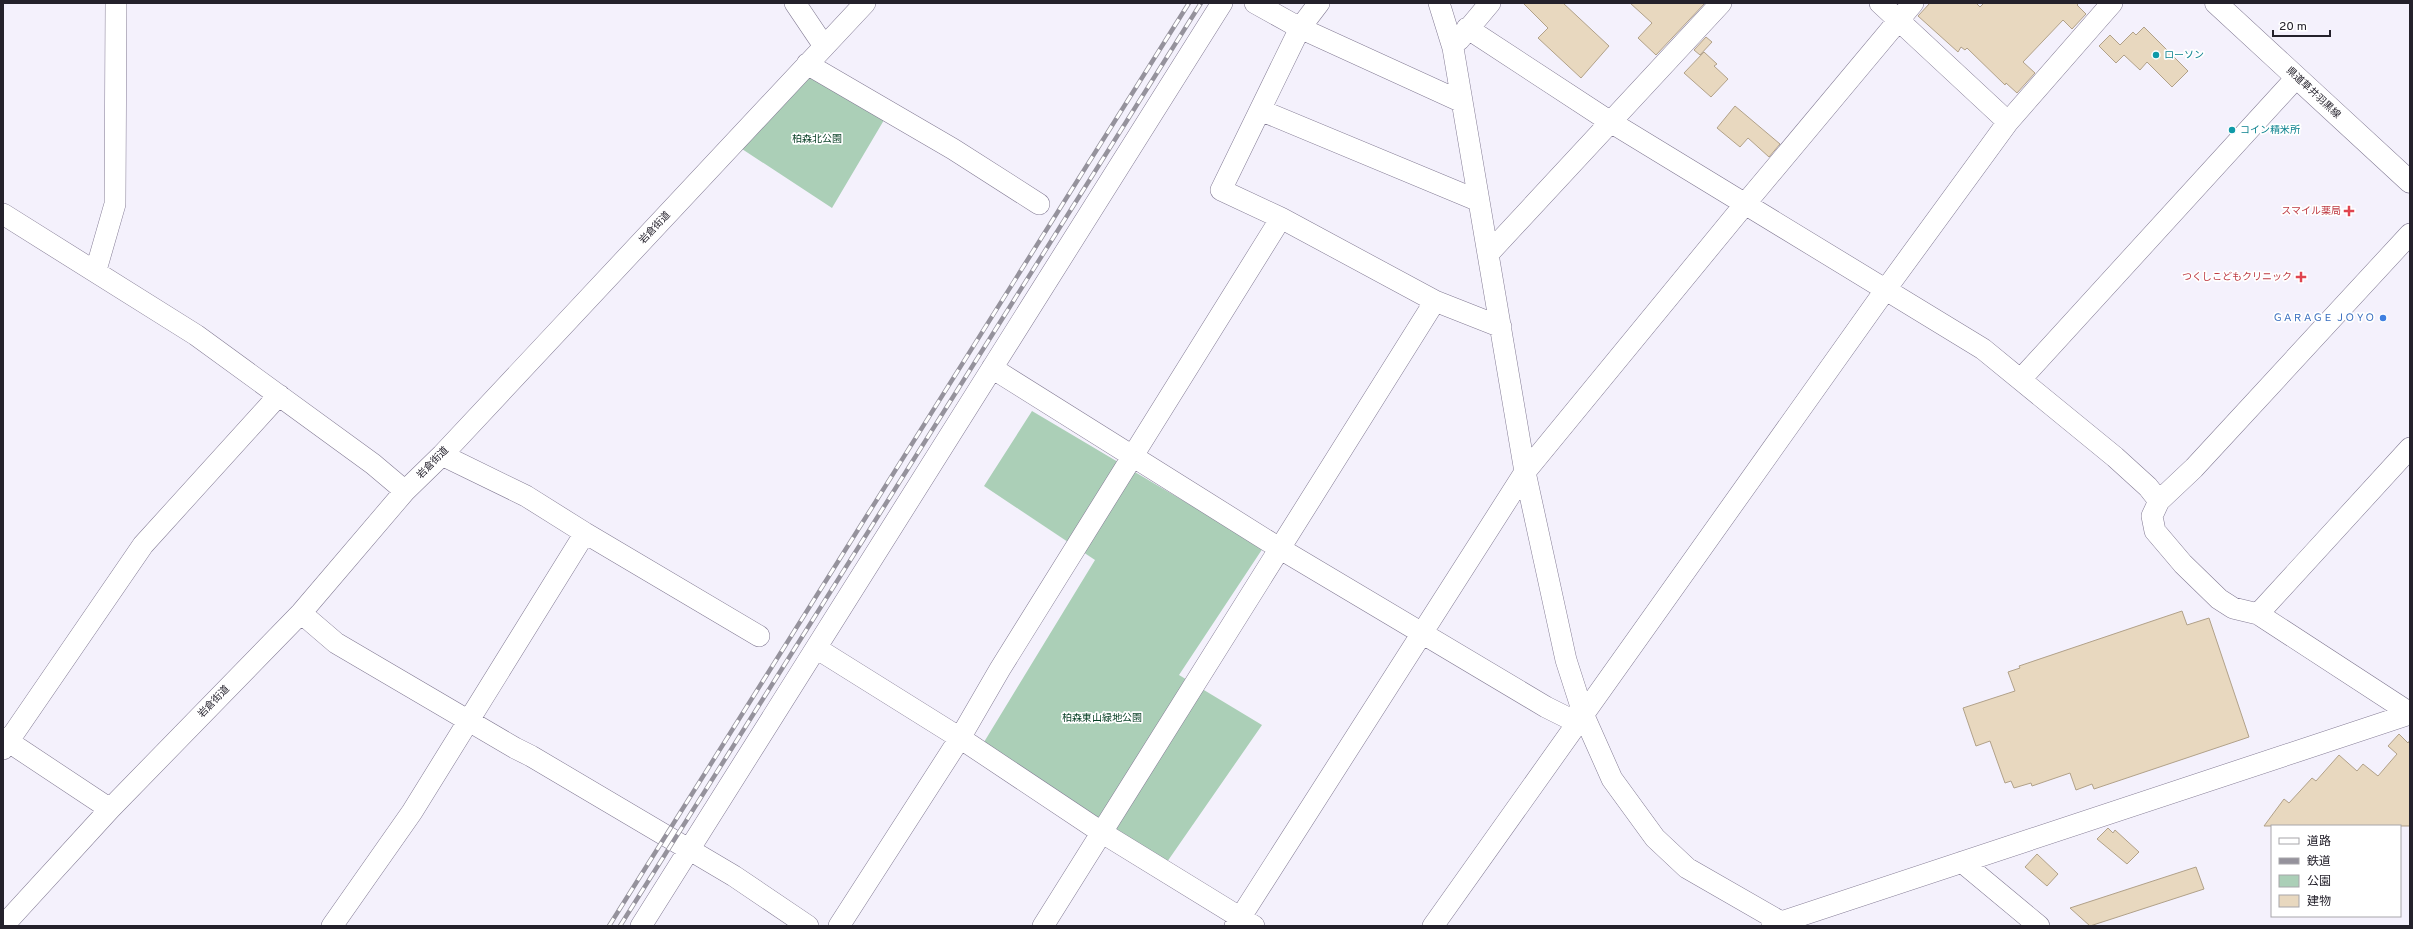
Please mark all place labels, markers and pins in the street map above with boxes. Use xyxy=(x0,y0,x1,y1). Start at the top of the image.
place label: ローソン xyxy=(2164,49,2204,62)
marker: ローソン xyxy=(2151,50,2161,60)
place label: コイン精米所 xyxy=(2240,124,2300,137)
marker: コイン精米所 xyxy=(2227,125,2237,135)
place label: スマイル薬局 xyxy=(2281,205,2341,218)
marker: スマイル薬局 xyxy=(2344,206,2354,216)
place label: つくしこどもクリニック xyxy=(2182,271,2292,284)
marker: つくしこどもクリニック xyxy=(2295,271,2307,283)
place label: ＧＡＲＡＧＥ ＪＯＹＯ xyxy=(2273,312,2375,325)
marker: ＧＡＲＡＧＥ ＪＯＹＯ xyxy=(2378,313,2388,323)

